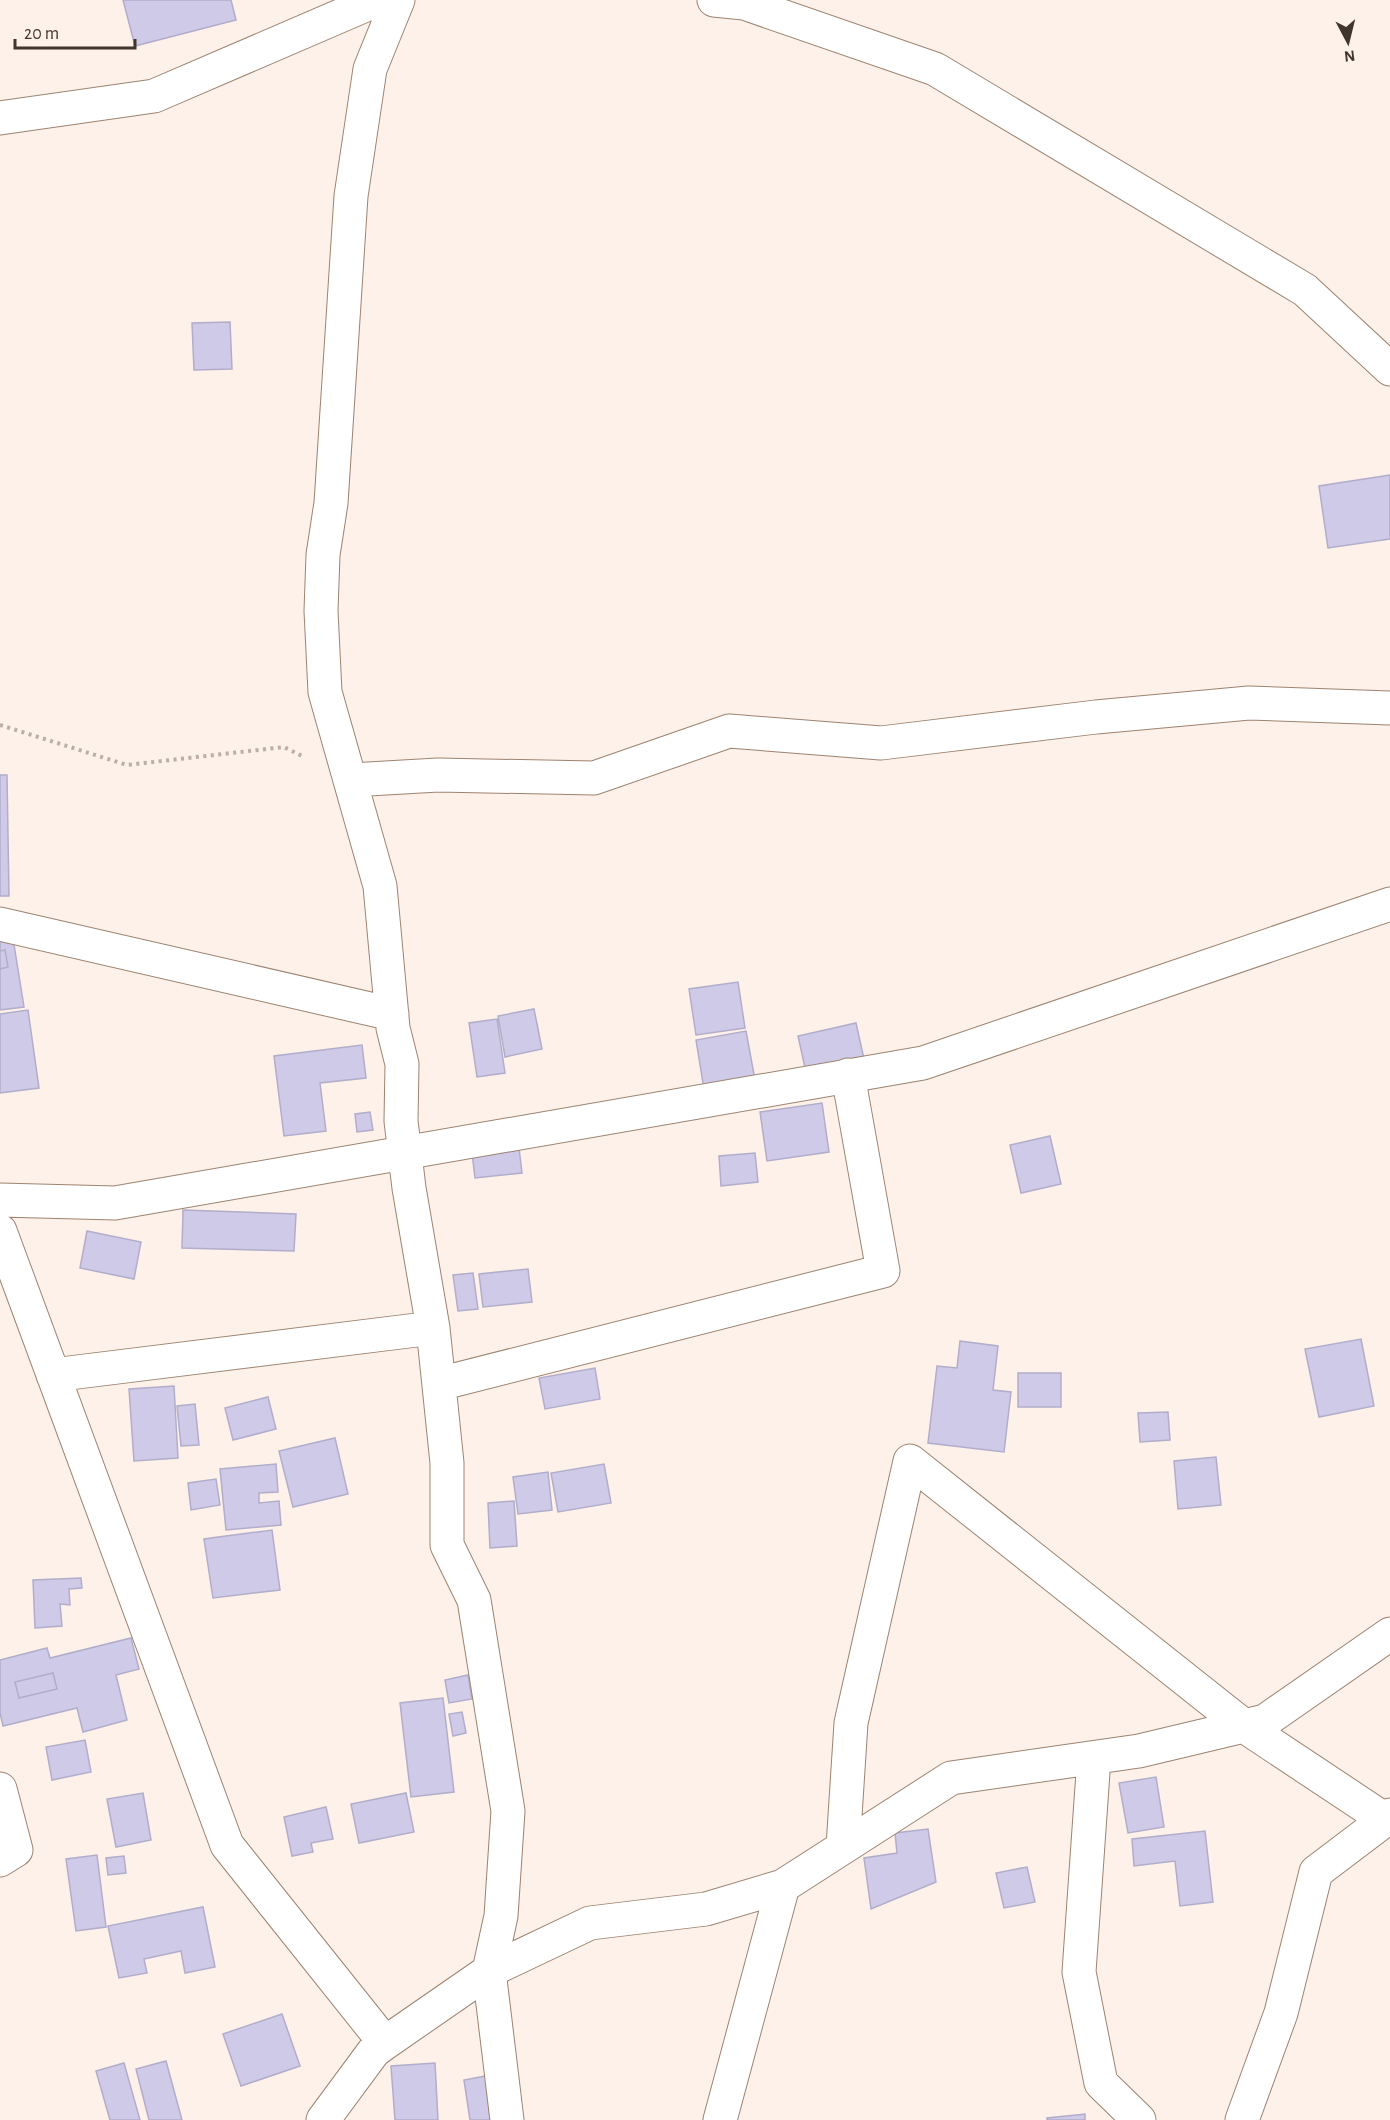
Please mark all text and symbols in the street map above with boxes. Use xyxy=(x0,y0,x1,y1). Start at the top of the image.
scale bar xyxy=(15,12,135,50)
north arrow xyxy=(1318,12,1378,72)
text: 20 m xyxy=(24,25,59,43)
text: N xyxy=(1343,47,1356,65)

